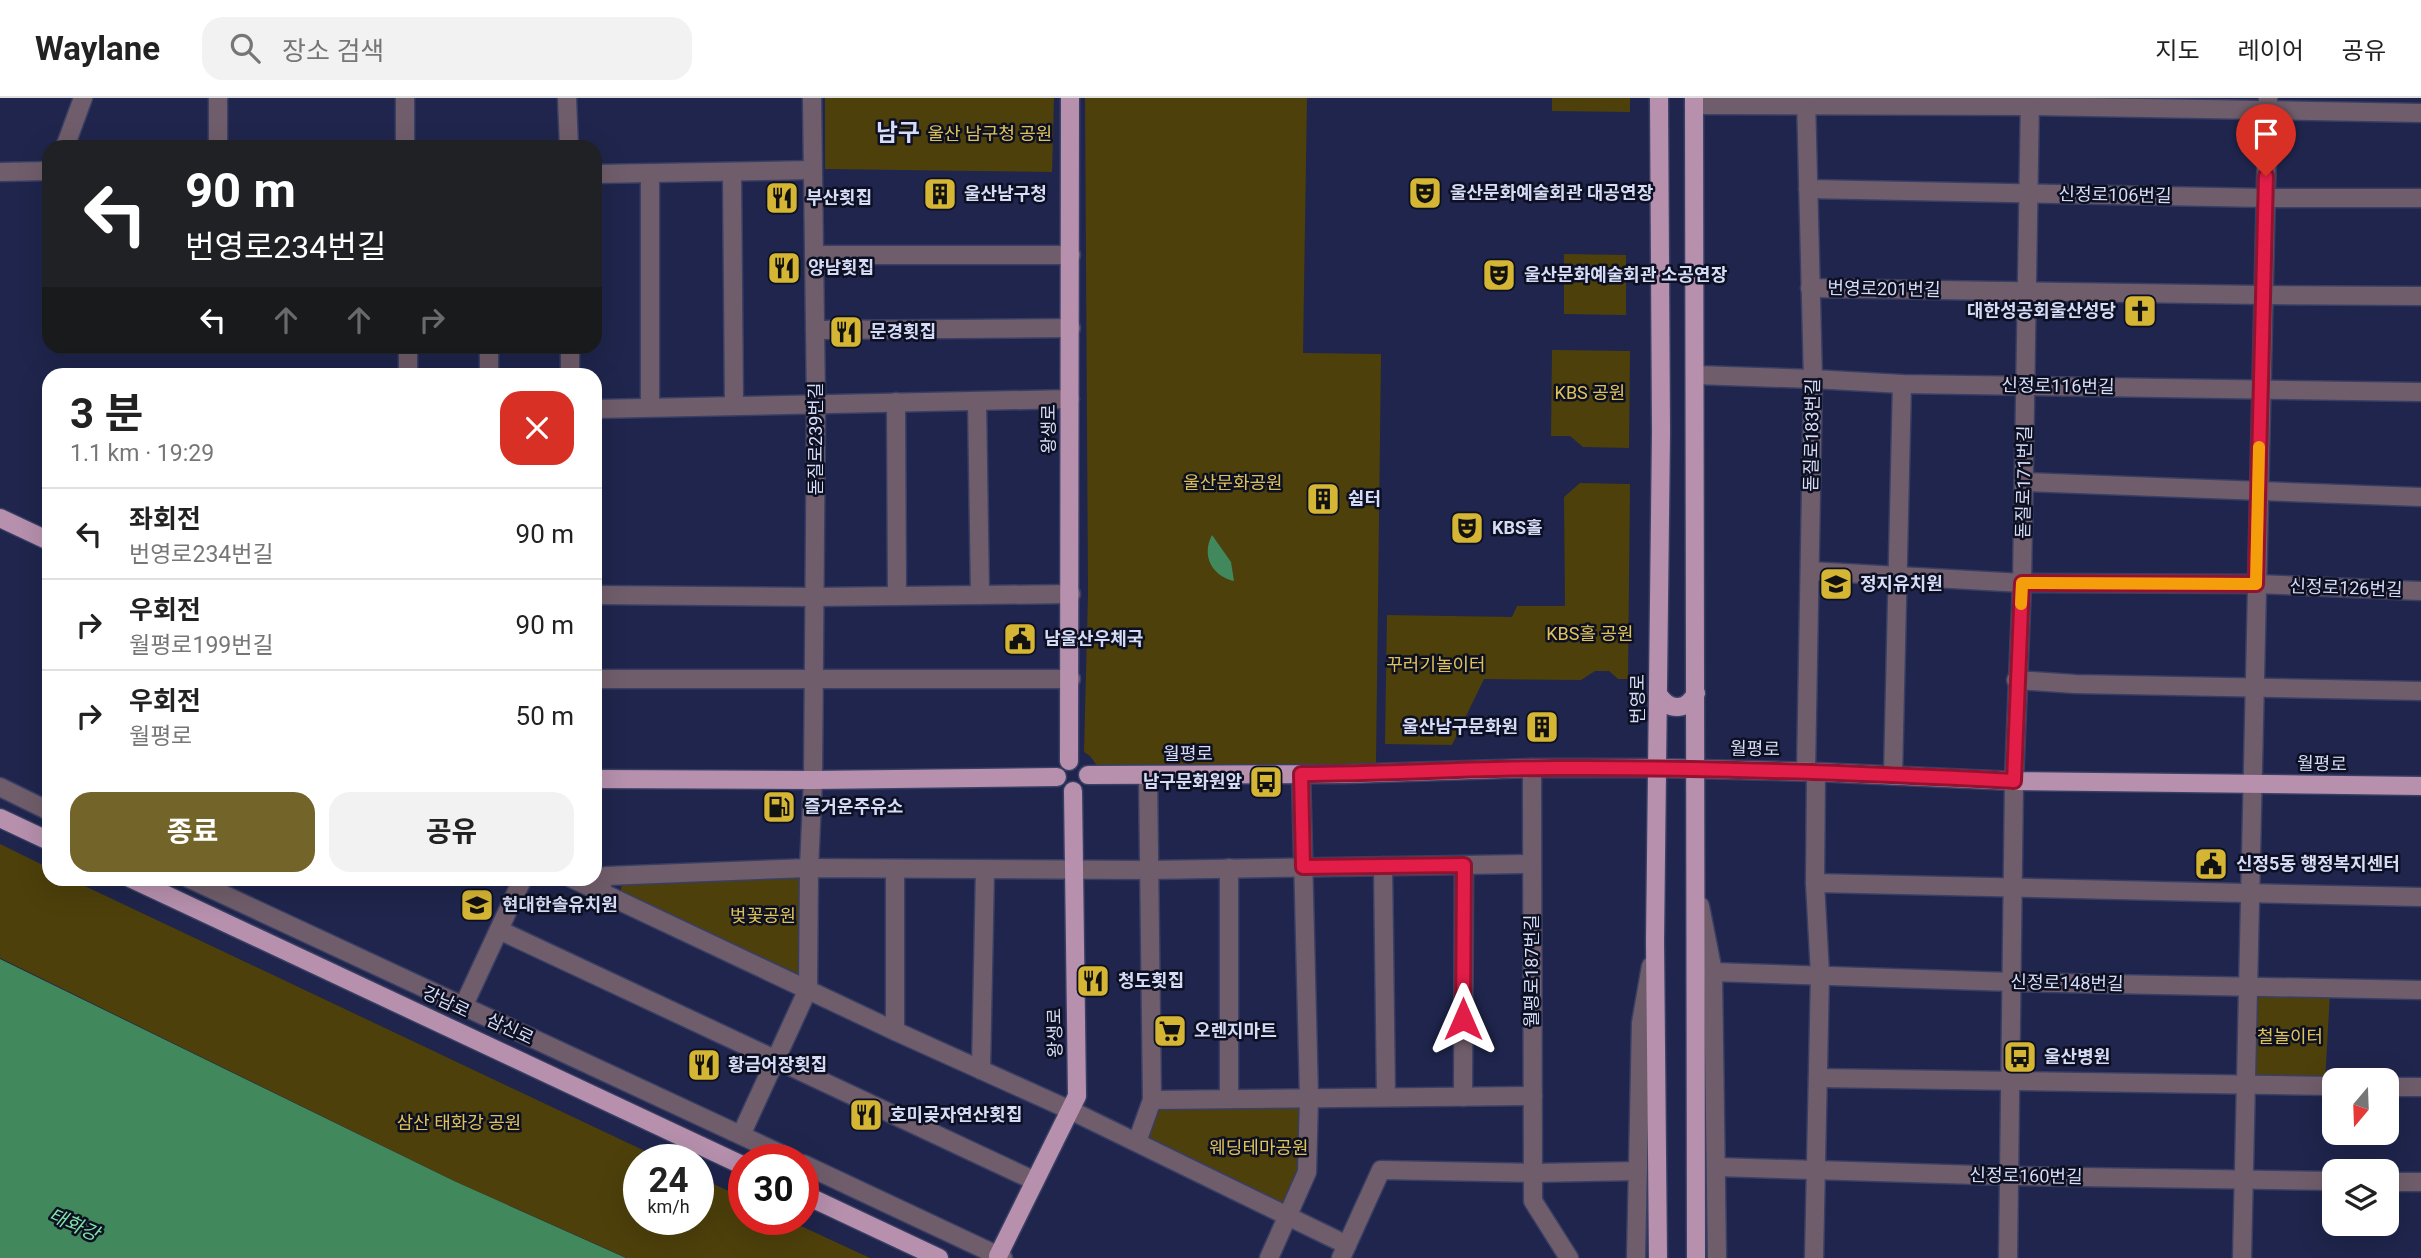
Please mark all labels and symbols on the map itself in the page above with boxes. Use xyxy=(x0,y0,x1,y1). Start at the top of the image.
pin xyxy=(2236,104,2296,176)
district label: 남구 xyxy=(876,119,920,147)
park label: 울산 남구청 공원 xyxy=(928,123,1052,144)
theatre icon: 울산문화예술회관 대공연장 xyxy=(1406,174,1444,212)
building icon: 울산남구청 xyxy=(921,175,959,213)
restaurant icon: 부산횟집 xyxy=(763,179,801,217)
place label: 울산문화예술회관 대공연장 xyxy=(1450,182,1654,203)
place label: 울산남구청 xyxy=(964,183,1047,204)
street label: 신정로106번길 xyxy=(2058,183,2172,206)
place label: 부산횟집 xyxy=(806,187,872,208)
restaurant icon: 양남횟집 xyxy=(765,249,803,287)
theatre icon: 울산문화예술회관 소공연장 xyxy=(1480,256,1518,294)
place label: 양남횟집 xyxy=(808,257,874,278)
place label: 울산문화예술회관 소공연장 xyxy=(1524,264,1728,285)
street label: 번영로201번길 xyxy=(1827,277,1941,300)
church icon: 대한성공회울산성당 xyxy=(2121,292,2159,330)
place label: 대한성공회울산성당 xyxy=(1967,300,2116,321)
restaurant icon: 문경횟집 xyxy=(827,313,865,351)
place label: 문경횟집 xyxy=(870,321,936,342)
street label: 신정로116번길 xyxy=(2001,374,2115,397)
street label: 돋질로183번길 xyxy=(1800,378,1823,492)
street label: 돋질로239번길 xyxy=(805,382,826,496)
park label: KBS 공원 xyxy=(1555,382,1625,403)
street label: 왕생로 xyxy=(1038,404,1059,454)
street label: 돋질로171번길 xyxy=(2012,425,2035,539)
park label: 울산문화공원 xyxy=(1183,472,1283,493)
building icon: 쉼터 xyxy=(1304,480,1342,518)
place label: 쉼터 xyxy=(1348,488,1381,509)
theatre icon: KBS홀 xyxy=(1448,509,1486,547)
place label: KBS홀 xyxy=(1492,517,1543,538)
school or university icon: 정지유치원 xyxy=(1817,565,1855,603)
place label: 정지유치원 xyxy=(1860,573,1943,594)
street label: 신정로126번길 xyxy=(2289,575,2403,600)
public building icon: 남울산우체국 xyxy=(1001,620,1039,658)
park label: KBS홀 공원 xyxy=(1546,623,1634,644)
place label: 남울산우체국 xyxy=(1044,628,1143,649)
park label: 꾸러기놀이터 xyxy=(1386,654,1486,675)
street label: 번영로 xyxy=(1627,674,1648,724)
building icon: 울산남구문화원 xyxy=(1523,708,1561,746)
place label: 울산남구문화원 xyxy=(1402,716,1518,737)
street label: 월평로 xyxy=(1730,738,1780,759)
street label: 월평로 xyxy=(1163,743,1213,764)
street label: 월평로 xyxy=(2297,753,2347,774)
bus stop icon: 남구문화원앞 xyxy=(1247,763,1285,801)
place label: 남구문화원앞 xyxy=(1143,771,1242,792)
fuel station icon: 즐거운주유소 xyxy=(760,788,798,826)
place label: 즐거운주유소 xyxy=(804,796,903,817)
public building icon: 신정5동 행정복지센터 xyxy=(2192,845,2230,883)
place label: 신정5동 행정복지센터 xyxy=(2236,853,2400,874)
school or university icon: 현대한솔유치원 xyxy=(458,886,496,924)
place label: 현대한솔유치원 xyxy=(502,894,618,915)
park label: 벚꽃공원 xyxy=(730,905,796,926)
street label: 월평로187번길 xyxy=(1521,914,1542,1028)
restaurant icon: 청도횟집 xyxy=(1074,962,1112,1000)
place label: 청도횟집 xyxy=(1118,970,1184,991)
street label: 신정로148번길 xyxy=(2010,971,2124,994)
street label: 강남로 xyxy=(419,982,473,1022)
position arrow xyxy=(1426,982,1500,1056)
street label: 왕생로 xyxy=(1044,1008,1065,1058)
street label: 삼신로 xyxy=(483,1009,537,1049)
supermarket icon: 오렌지마트 xyxy=(1151,1012,1189,1050)
place label: 오렌지마트 xyxy=(1194,1020,1277,1041)
park label: 철놀이터 xyxy=(2257,1026,2323,1047)
bus stop icon: 울산병원 xyxy=(2001,1038,2039,1076)
restaurant icon: 황금어장횟집 xyxy=(685,1046,723,1084)
place label: 울산병원 xyxy=(2044,1046,2110,1067)
place label: 황금어장횟집 xyxy=(728,1054,827,1075)
north arrow xyxy=(2322,1068,2399,1144)
restaurant icon: 호미곶자연산횟집 xyxy=(847,1096,885,1134)
place label: 호미곶자연산횟집 xyxy=(890,1104,1022,1125)
park label: 삼산 태화강 공원 xyxy=(397,1112,521,1133)
park label: 웨딩테마공원 xyxy=(1209,1137,1309,1158)
speed limit sign: 30 xyxy=(728,1144,819,1235)
street label: 신정로160번길 xyxy=(1969,1164,2083,1187)
water label: 태화강 xyxy=(45,1203,105,1247)

